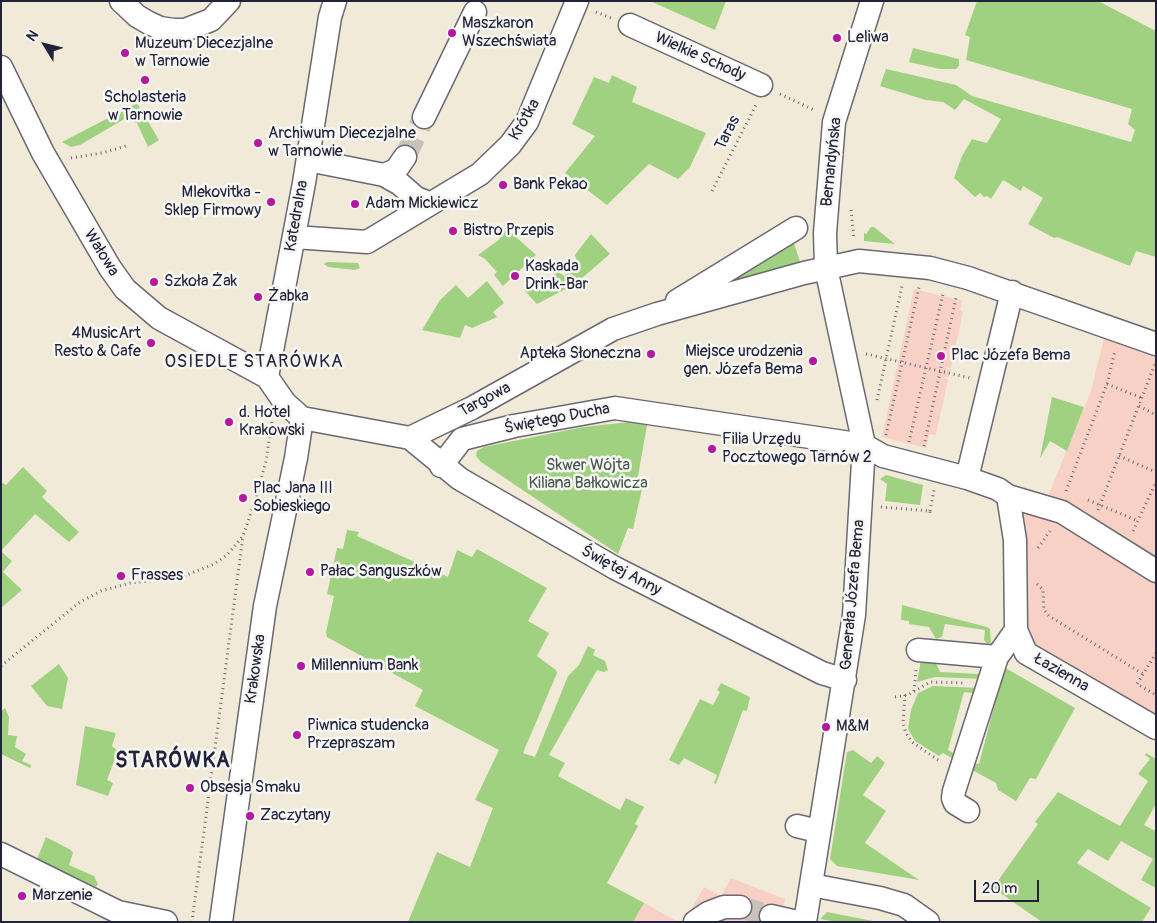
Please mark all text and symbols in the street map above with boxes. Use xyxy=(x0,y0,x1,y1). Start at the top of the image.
place label: Maszkaron Wszechświata xyxy=(462,14,556,52)
north arrow xyxy=(20,20,70,70)
text: N xyxy=(23,27,42,45)
marker: Maszkaron Wszechświata xyxy=(446,27,458,39)
street label: Wielkie Schody xyxy=(652,28,748,86)
place label: Leliwa xyxy=(847,28,889,48)
marker: Leliwa xyxy=(831,32,843,44)
place label: Muzeum Diecezjalne w Tarnowie xyxy=(135,34,273,72)
marker: Muzeum Diecezjalne w Tarnowie xyxy=(119,47,131,59)
marker: Scholasteria w Tarnowie xyxy=(139,74,151,86)
place label: Scholasteria w Tarnowie xyxy=(104,88,186,126)
street label: Krótka xyxy=(506,96,544,144)
street label: Taras xyxy=(711,113,745,153)
street label: Bernardyńska xyxy=(818,116,846,208)
place label: Archiwum Diecezjalne w Tarnowie xyxy=(268,124,416,162)
marker: Archiwum Diecezjalne w Tarnowie xyxy=(252,137,264,149)
place label: Bank Pekao xyxy=(513,175,588,195)
street label: Katedralna xyxy=(281,179,313,253)
marker: Bank Pekao xyxy=(497,179,509,191)
place label: Mlekovitka - Sklep Firmowy xyxy=(164,183,261,221)
place label: Adam Mickiewicz xyxy=(365,194,478,214)
marker: Mlekovitka - Sklep Firmowy xyxy=(265,196,277,208)
marker: Adam Mickiewicz xyxy=(349,198,361,210)
place label: Bistro Przepis xyxy=(463,221,554,241)
marker: Bistro Przepis xyxy=(447,225,459,237)
street label: Wałowa xyxy=(79,226,123,280)
place label: Kaskada Drink-Bar xyxy=(525,257,588,295)
marker: Kaskada Drink-Bar xyxy=(509,270,521,282)
place label: Szkoła Żak xyxy=(164,272,237,292)
marker: Szkoła Żak xyxy=(148,276,160,288)
place label: Żabka xyxy=(268,287,309,307)
marker: Żabka xyxy=(252,291,264,303)
place label: 4MusicArt Resto & Cafe xyxy=(54,324,141,362)
marker: 4MusicArt Resto & Cafe xyxy=(145,337,157,349)
place label: Miejsce urodzenia gen. Józefa Bema xyxy=(684,342,803,380)
place label: Apteka Słoneczna xyxy=(520,344,641,364)
place label: Plac Józefa Bema xyxy=(951,346,1071,366)
marker: Apteka Słoneczna xyxy=(645,348,657,360)
marker: Plac Józefa Bema xyxy=(935,350,947,362)
district label: OSIEDLE STARÓWKA xyxy=(162,351,346,373)
marker: Miejsce urodzenia gen. Józefa Bema xyxy=(807,355,819,367)
street label: Targowa xyxy=(456,378,514,422)
street label: Świętego Ducha xyxy=(503,399,611,439)
place label: d. Hotel Krakowski xyxy=(239,403,304,441)
marker: d. Hotel Krakowski xyxy=(223,416,235,428)
place label: Filia Urzędu Pocztowego Tarnów 2 xyxy=(722,430,872,468)
marker: Filia Urzędu Pocztowego Tarnów 2 xyxy=(706,443,718,455)
park label: Skwer Wójta Kiliana Bałkowicza xyxy=(528,456,648,494)
place label: Plac Jana III Sobieskiego xyxy=(253,479,333,517)
marker: Plac Jana III Sobieskiego xyxy=(237,492,249,504)
street label: Generała Józefa Bema xyxy=(837,519,869,671)
street label: Świętej Anny xyxy=(578,542,664,600)
place label: Pałac Sanguszków xyxy=(320,562,442,582)
place label: Frasses xyxy=(131,566,183,586)
marker: Pałac Sanguszków xyxy=(304,566,316,578)
marker: Frasses xyxy=(115,570,127,582)
street label: Krakowska xyxy=(242,633,270,705)
street label: Łazienna xyxy=(1030,649,1092,697)
place label: Millennium Bank xyxy=(311,656,419,676)
marker: Millennium Bank xyxy=(295,660,307,672)
place label: Piwnica studencka Przepraszam xyxy=(307,716,429,754)
place label: M&M xyxy=(836,717,869,737)
marker: M&M xyxy=(820,721,832,733)
marker: Piwnica studencka Przepraszam xyxy=(291,729,303,741)
district label: STARÓWKA xyxy=(114,749,232,775)
place label: Obsesja Smaku xyxy=(200,778,300,798)
marker: Obsesja Smaku xyxy=(184,782,196,794)
place label: Zaczytany xyxy=(260,806,331,826)
marker: Zaczytany xyxy=(244,810,256,822)
scale bar xyxy=(977,870,1042,902)
text: 20 m xyxy=(982,879,1017,898)
place label: Marzenie xyxy=(32,886,92,906)
marker: Marzenie xyxy=(16,890,28,902)

